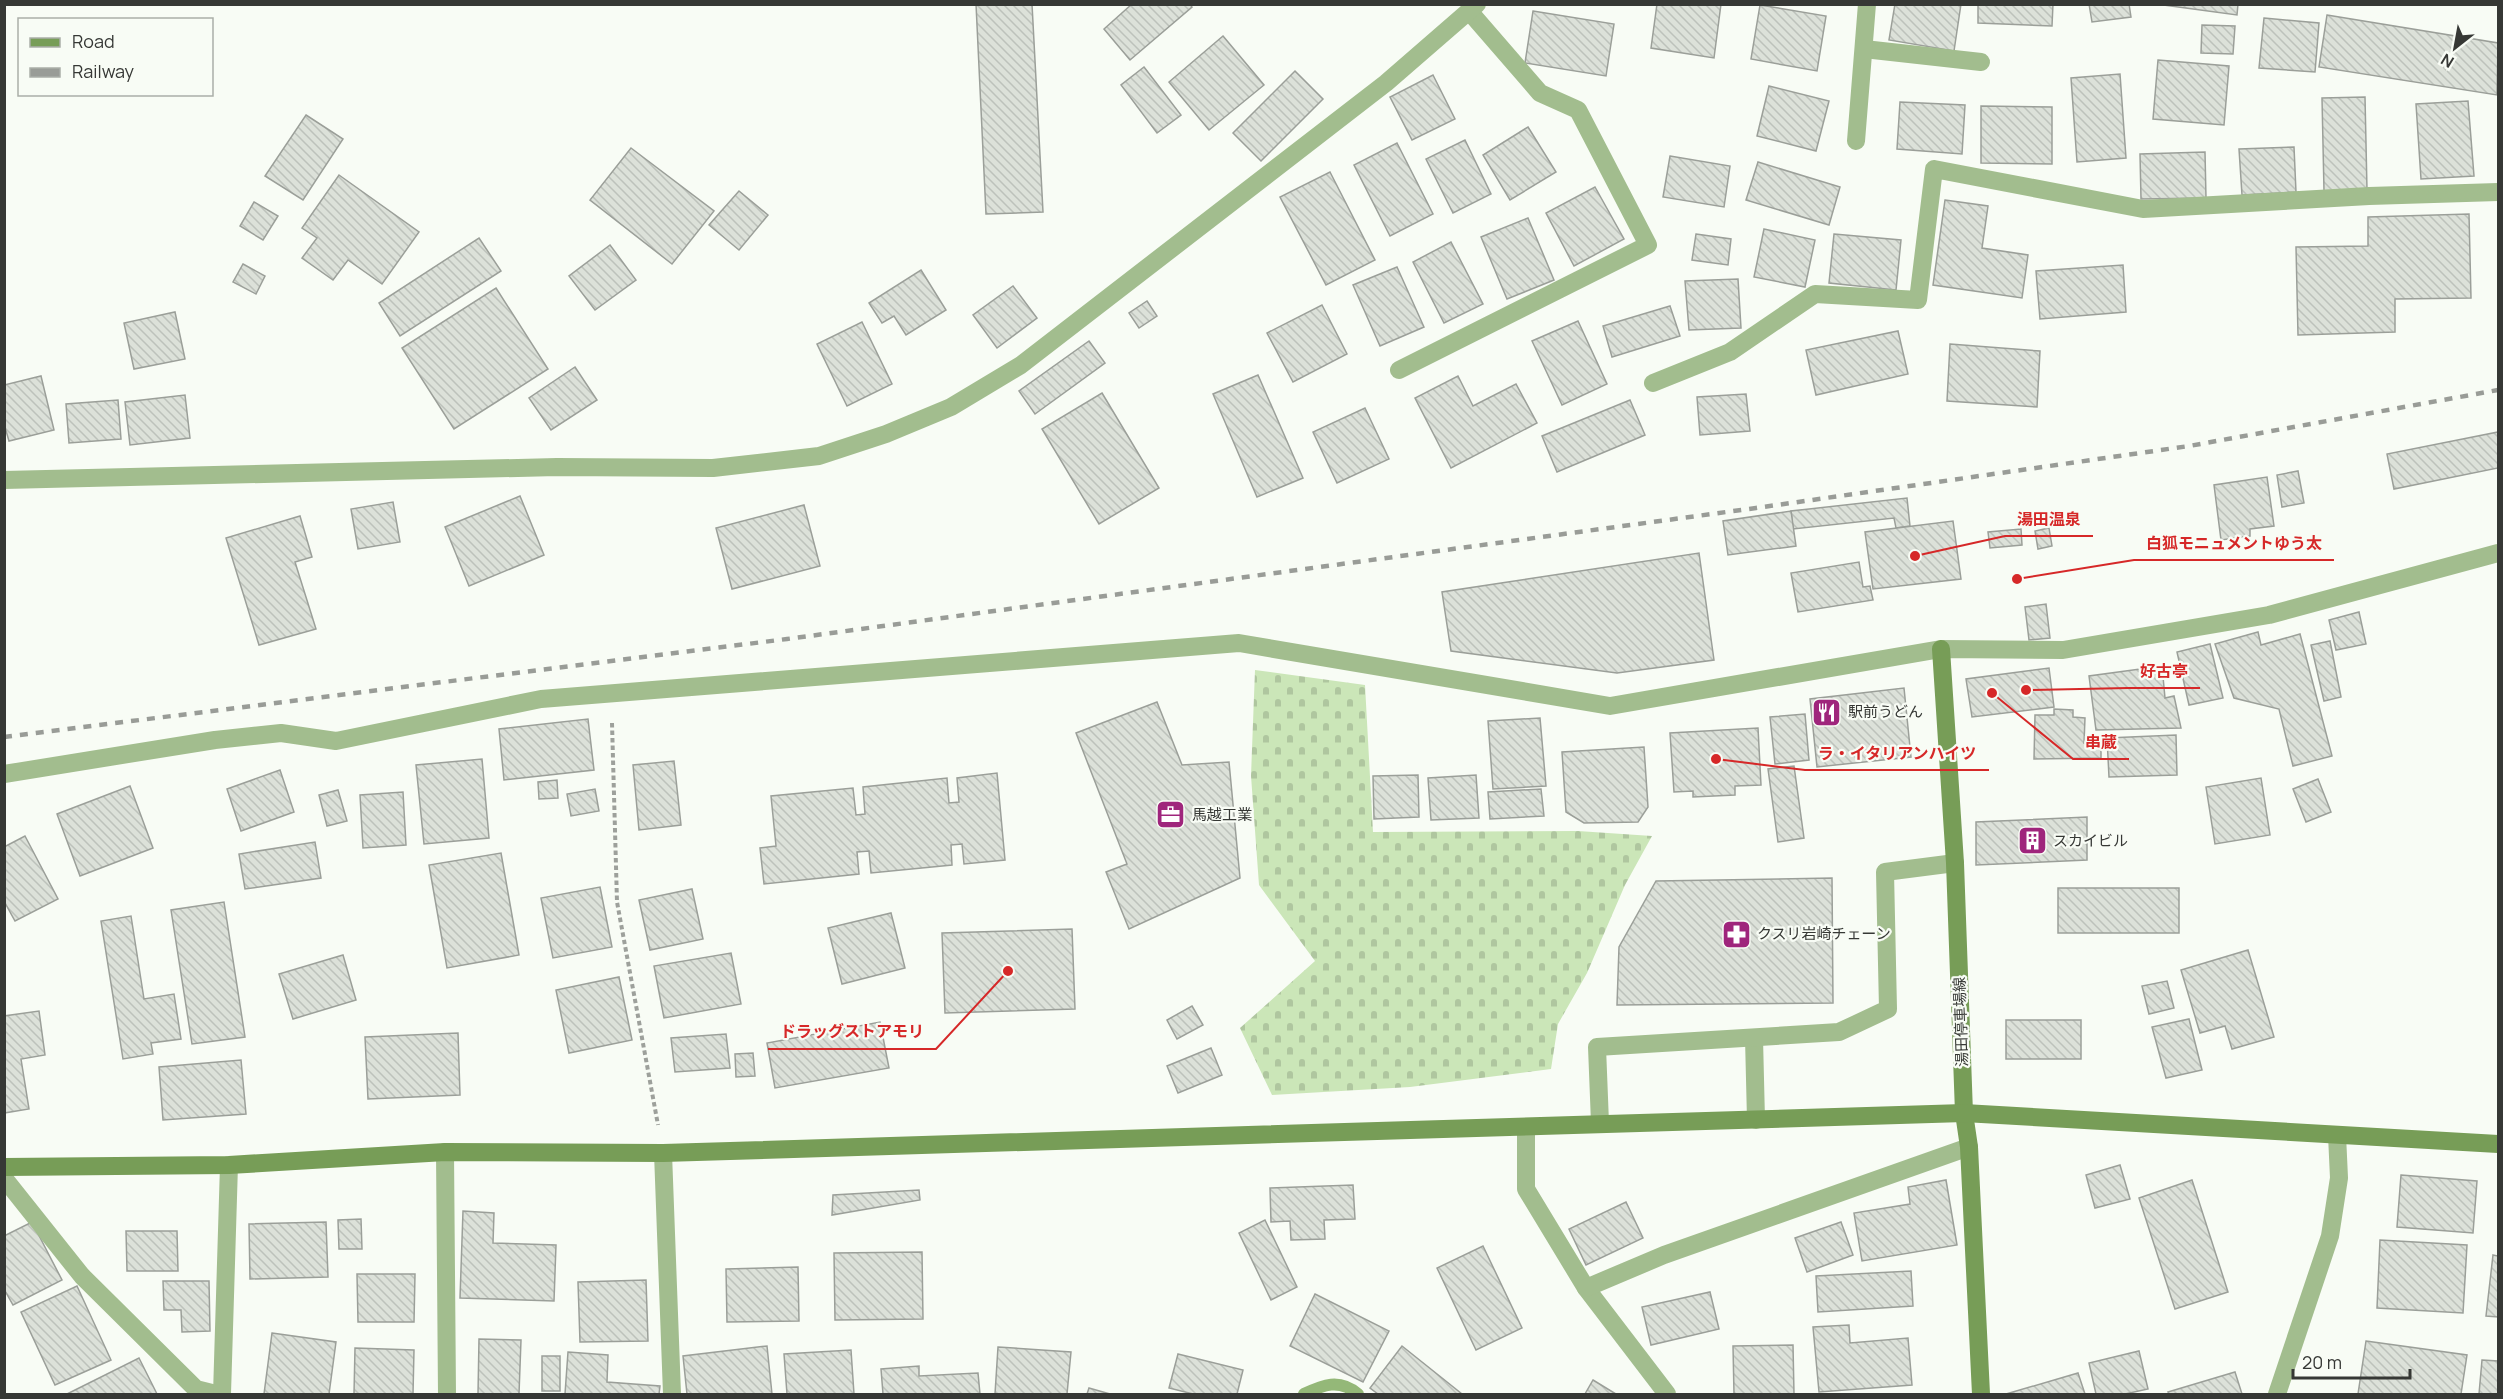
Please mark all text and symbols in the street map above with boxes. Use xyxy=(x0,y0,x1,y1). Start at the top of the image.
legend xyxy=(18,18,213,96)
north arrow xyxy=(2425,18,2485,78)
text: Road xyxy=(72,29,115,53)
text: N xyxy=(2437,48,2458,73)
text: Railway xyxy=(72,59,134,83)
callout: 湯田温泉 xyxy=(2005,502,2093,536)
text: 湯田温泉 xyxy=(2017,508,2081,530)
callout: 白狐モニュメントゆう太 xyxy=(2134,526,2334,560)
text: 白狐モニュメントゆう太 xyxy=(2146,532,2322,554)
callout: 好古亭 xyxy=(2128,654,2200,688)
text: 好古亭 xyxy=(2140,660,2188,682)
restaurant icon: 駅前うどん xyxy=(1811,696,1843,728)
place label: 駅前うどん xyxy=(1848,701,1923,722)
callout: 串蔵 xyxy=(2073,725,2129,759)
text: 串蔵 xyxy=(2085,731,2117,753)
callout: ラ・イタリアンハイツ xyxy=(1805,736,1989,770)
text: ラ・イタリアンハイツ xyxy=(1818,742,1976,764)
office icon: 馬越工業 xyxy=(1155,799,1187,831)
place label: 馬越工業 xyxy=(1192,804,1252,825)
building icon: スカイビル xyxy=(2016,825,2048,857)
place label: スカイビル xyxy=(2053,830,2128,851)
pharmacy icon: クスリ岩崎チェーン xyxy=(1720,918,1752,950)
place label: クスリ岩崎チェーン xyxy=(1757,923,1891,944)
street label: 湯田停車場線 xyxy=(1948,977,1973,1067)
callout: ドラッグストアモリ xyxy=(768,1015,936,1049)
text: ドラッグストアモリ xyxy=(780,1020,924,1042)
scale bar xyxy=(2293,1342,2410,1380)
text: 20 m xyxy=(2302,1350,2342,1374)

